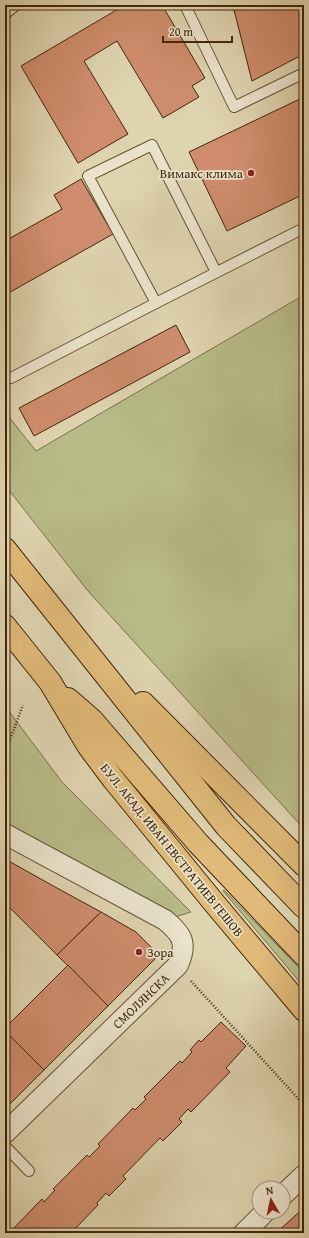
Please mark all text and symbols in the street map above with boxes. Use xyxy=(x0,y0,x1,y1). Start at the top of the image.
scale bar xyxy=(163,18,232,44)
text: 20 m xyxy=(169,23,193,40)
place label: Вимакс клима xyxy=(160,164,244,183)
marker: Вимакс клима xyxy=(246,168,256,178)
street label: БУЛ. АКАД. ИВАН ЕВСТРАТИЕВ ГЕШОВ xyxy=(96,759,248,941)
place label: Зора xyxy=(147,943,174,962)
marker: Зора xyxy=(134,947,144,957)
street label: СМОЛЯНСКА xyxy=(108,969,174,1033)
north arrow xyxy=(251,1180,291,1220)
text: N xyxy=(265,1182,275,1199)

